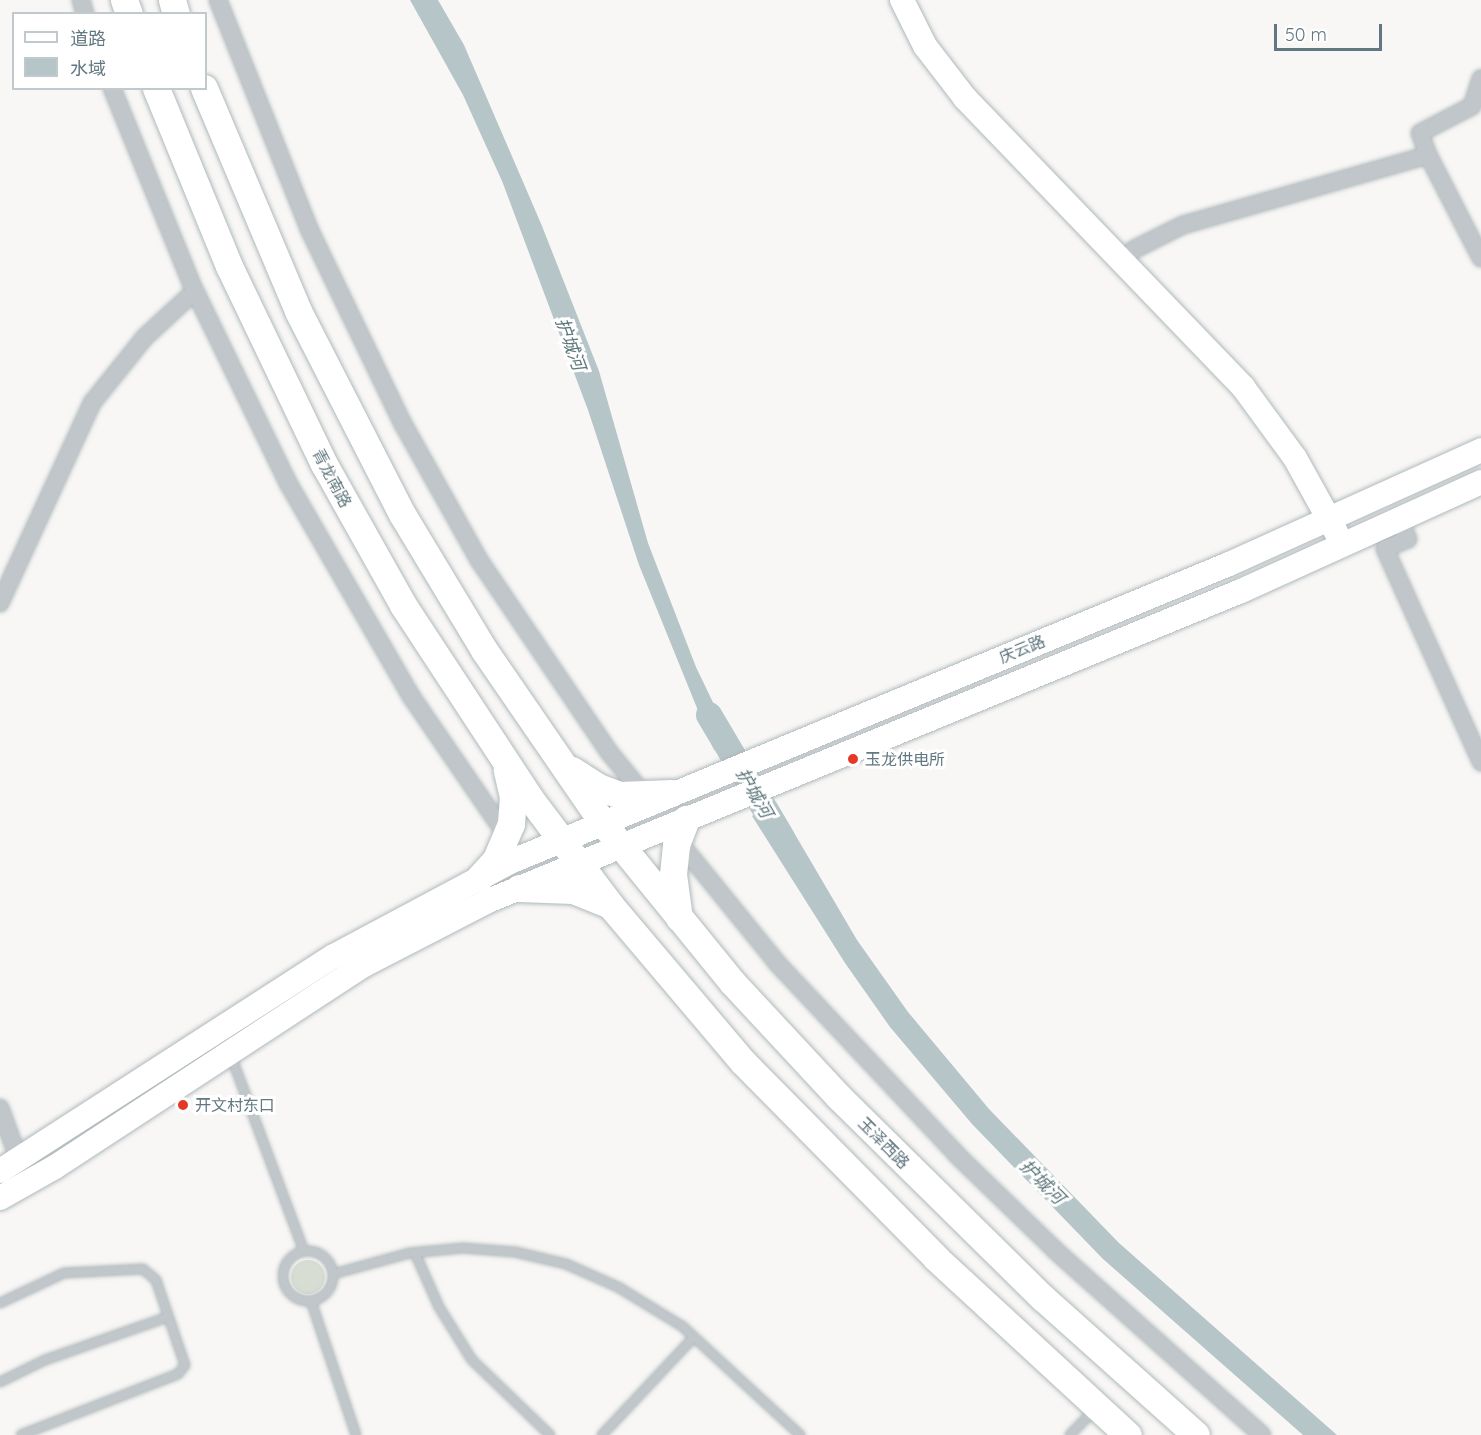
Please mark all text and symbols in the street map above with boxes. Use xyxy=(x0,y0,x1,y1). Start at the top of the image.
legend xyxy=(12,12,207,90)
scale bar xyxy=(1277,12,1385,50)
text: 50 m xyxy=(1285,23,1327,46)
text: 道路 xyxy=(70,27,106,50)
text: 水域 xyxy=(70,57,106,80)
water label: 护城河 xyxy=(551,315,589,373)
street label: 青龙南路 xyxy=(309,445,355,511)
street label: 庆云路 xyxy=(996,631,1048,667)
place label: 玉龙供电所 xyxy=(865,749,945,769)
marker: 玉龙供电所 xyxy=(846,752,860,766)
water label: 护城河 xyxy=(731,764,777,822)
place label: 开文村东口 xyxy=(195,1095,275,1115)
marker: 开文村东口 xyxy=(176,1098,190,1112)
street label: 玉泽西路 xyxy=(855,1114,913,1172)
water label: 护城河 xyxy=(1015,1155,1069,1209)

